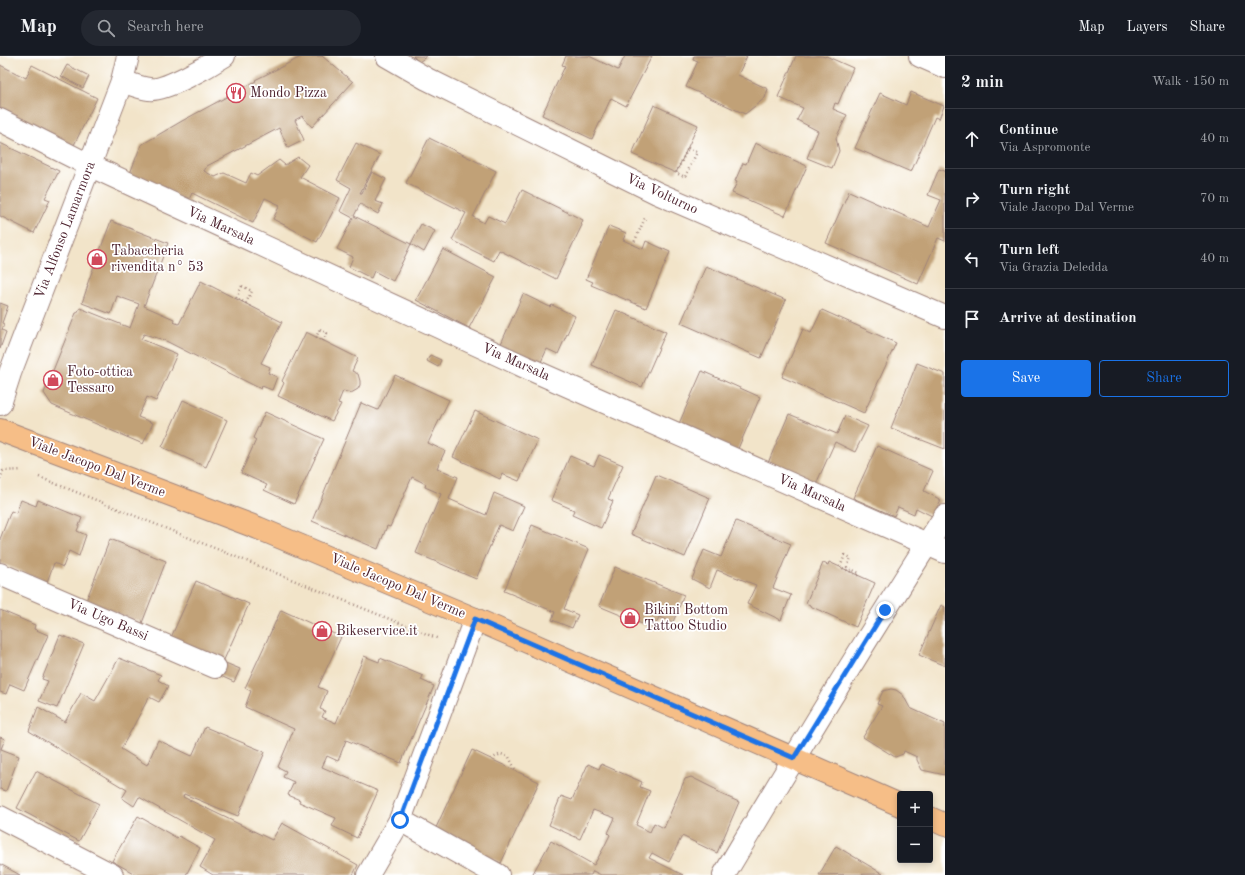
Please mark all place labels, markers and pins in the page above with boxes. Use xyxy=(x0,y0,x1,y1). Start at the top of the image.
restaurant icon: Mondo Pizza xyxy=(225,82,247,104)
place label: Mondo Pizza xyxy=(250,86,327,100)
place label: Tabaccheria rivendita n° 53 xyxy=(111,244,204,274)
shop icon: Tabaccheria rivendita n° 53 xyxy=(86,248,108,270)
place label: Foto-ottica Tessaro xyxy=(67,365,133,395)
shop icon: Foto-ottica Tessaro xyxy=(42,369,64,391)
place label: Bikini Bottom Tattoo Studio xyxy=(644,603,728,633)
shop icon: Bikini Bottom Tattoo Studio xyxy=(619,607,641,629)
shop icon: Bikeservice.it xyxy=(311,620,333,642)
place label: Bikeservice.it xyxy=(336,624,418,638)

